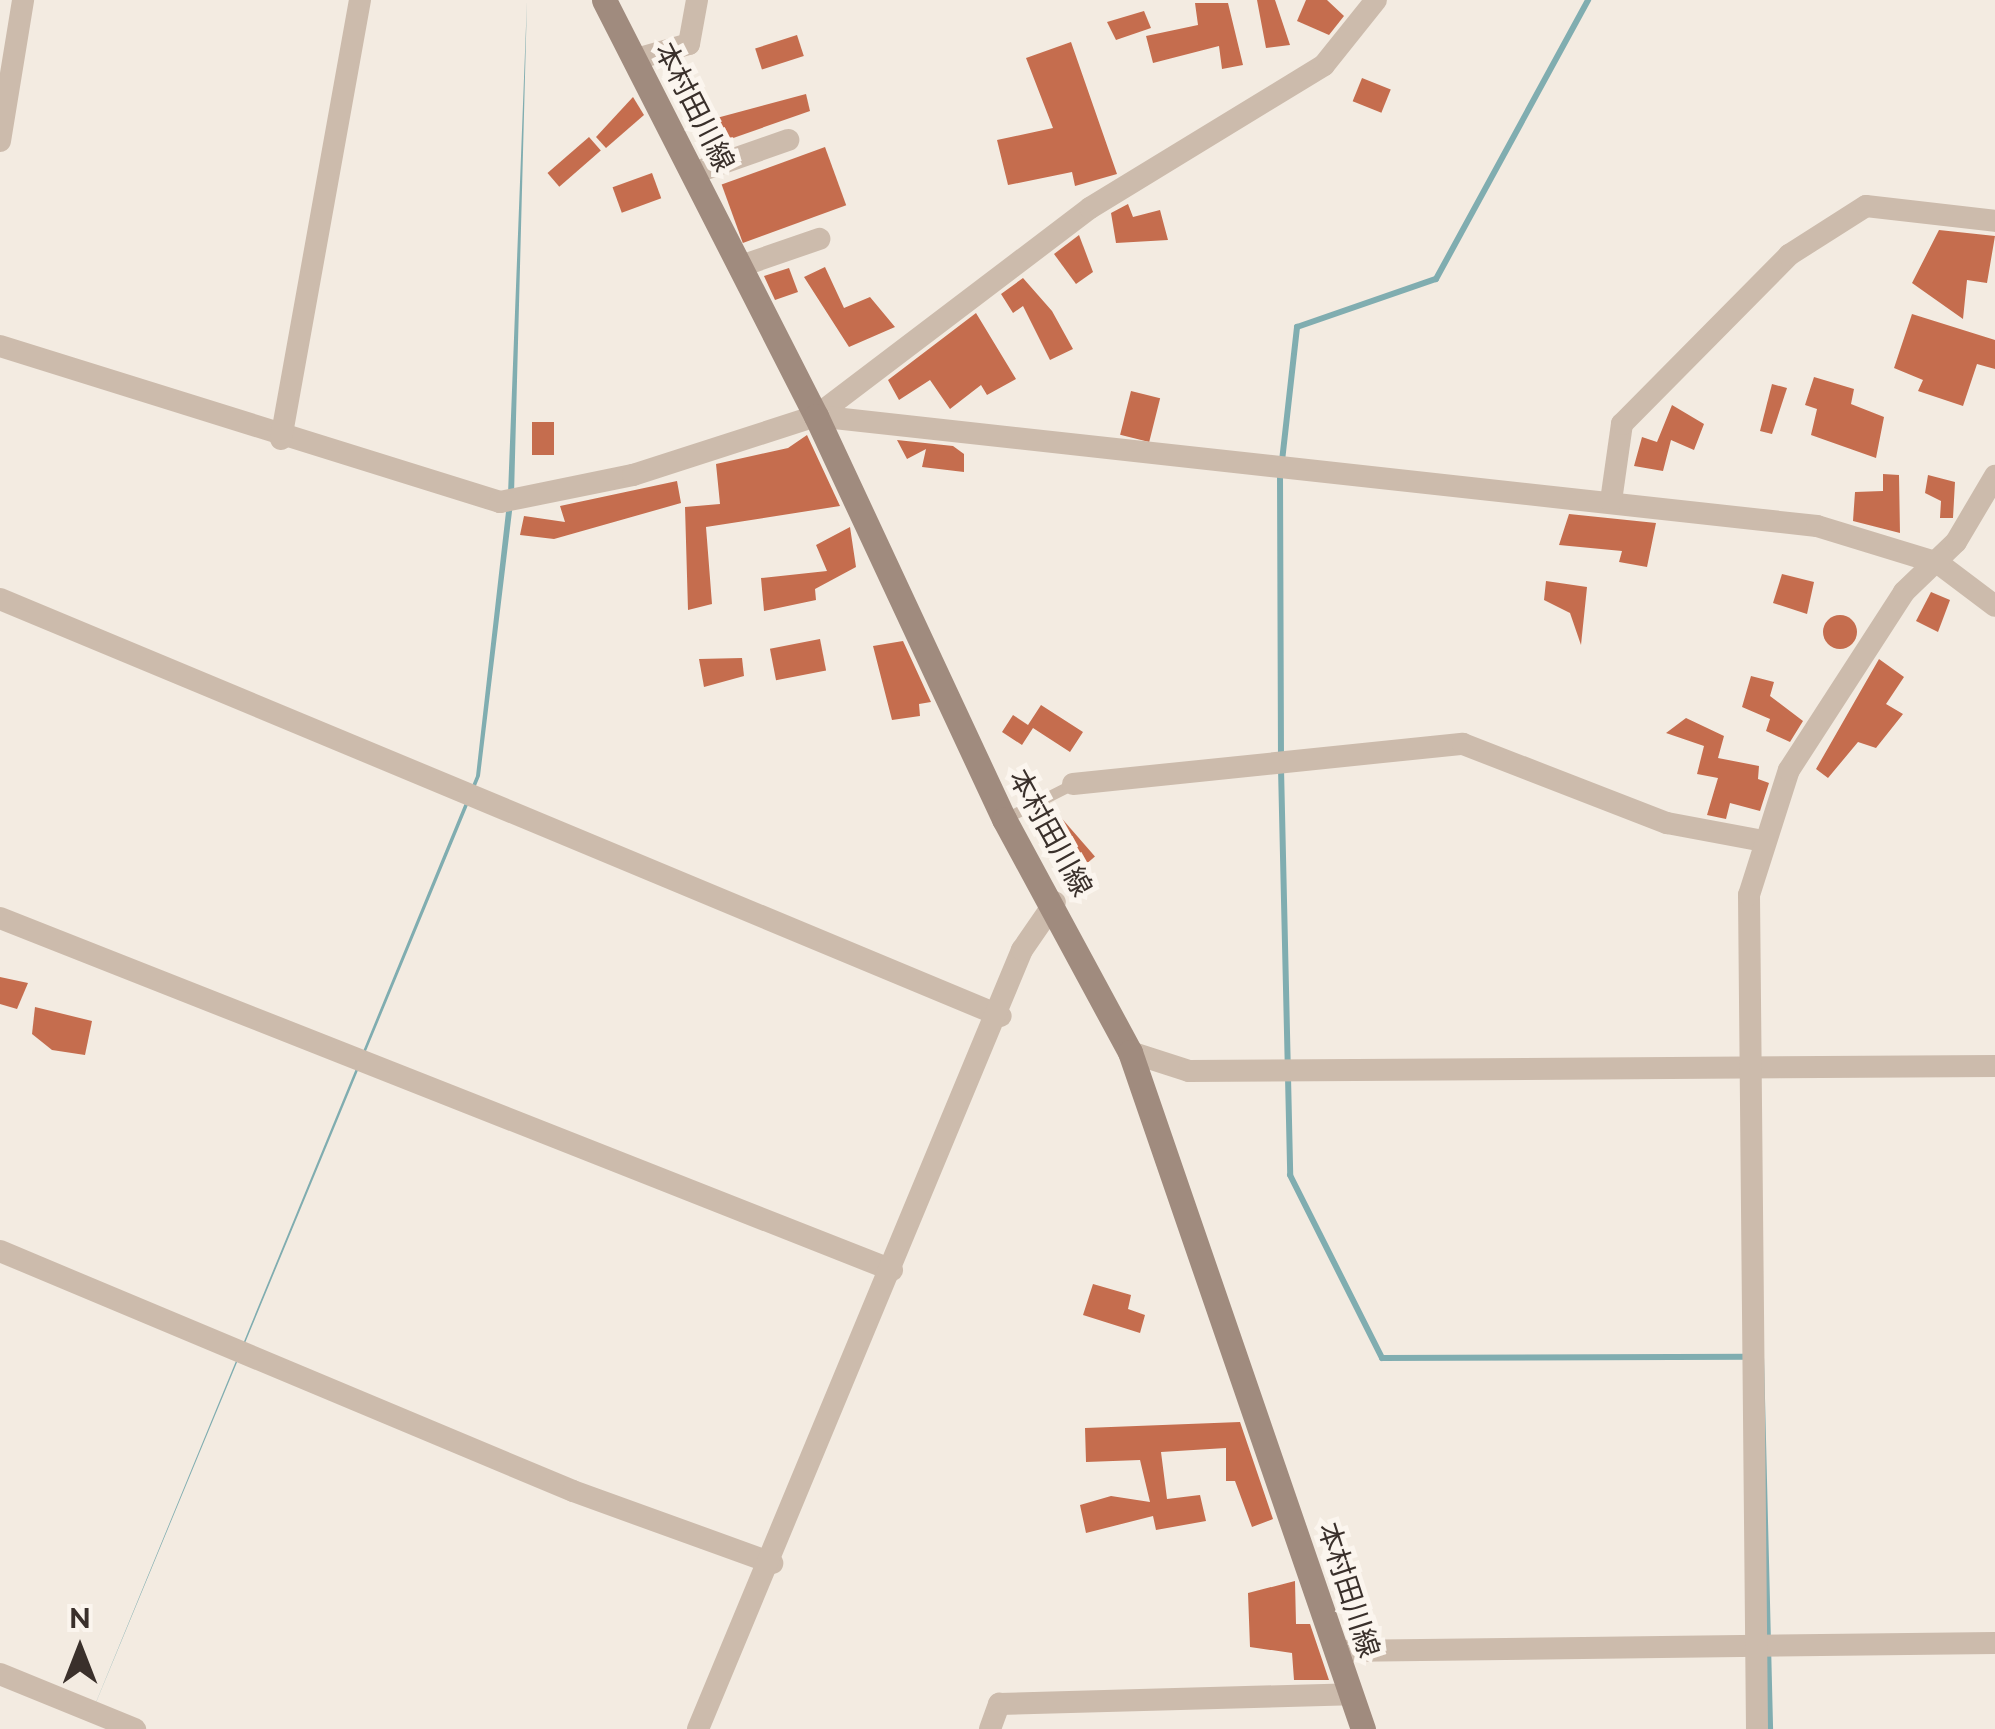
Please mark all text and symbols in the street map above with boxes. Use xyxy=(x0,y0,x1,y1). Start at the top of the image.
street label: 本村田川線 xyxy=(647,37,741,177)
street label: 本村田川線 xyxy=(1001,764,1099,902)
street label: 本村田川線 xyxy=(1310,1518,1386,1662)
north arrow xyxy=(30,1599,130,1699)
text: N xyxy=(69,1602,91,1635)

